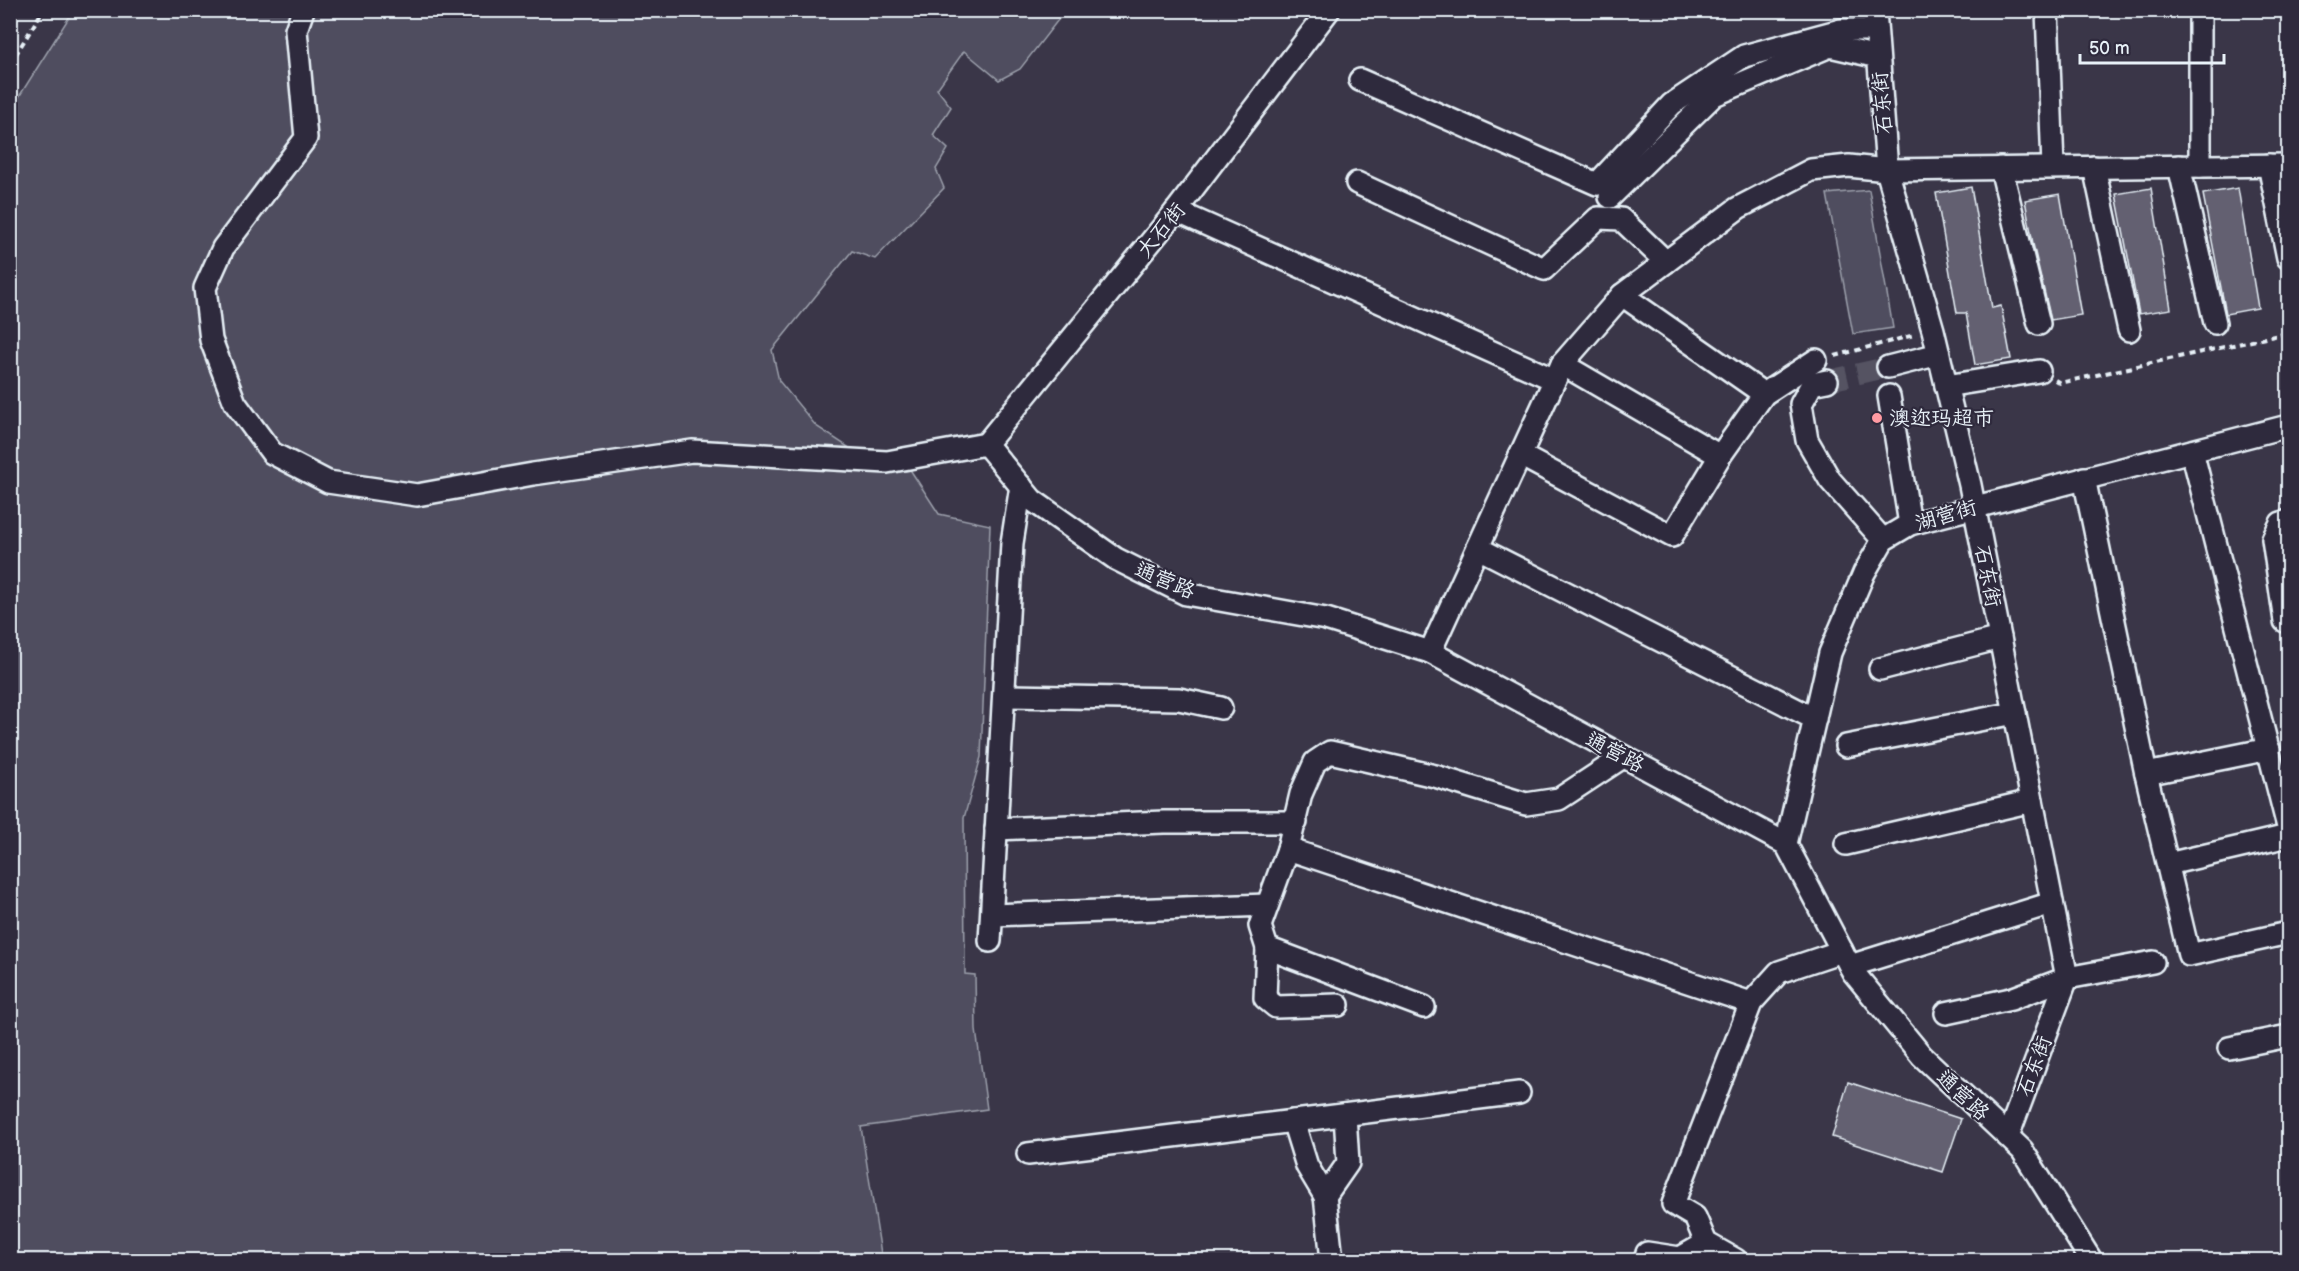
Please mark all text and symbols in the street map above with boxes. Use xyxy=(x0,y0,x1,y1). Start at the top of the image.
scale bar xyxy=(2080,27,2224,65)
text: 50 m xyxy=(2089,38,2130,59)
street label: 石东街 xyxy=(1867,70,1898,135)
street label: 大石街 xyxy=(1132,198,1191,263)
place label: 澳迩玛超市 xyxy=(1889,406,1994,431)
marker: 澳迩玛超市 xyxy=(1870,411,1884,425)
street label: 湖营街 xyxy=(1912,495,1980,536)
street label: 石东街 xyxy=(1969,543,2006,609)
street label: 通营路 xyxy=(1131,557,1199,604)
street label: 通营路 xyxy=(1581,727,1648,778)
street label: 石东街 xyxy=(2012,1032,2057,1100)
street label: 通营路 xyxy=(1931,1065,1994,1126)

